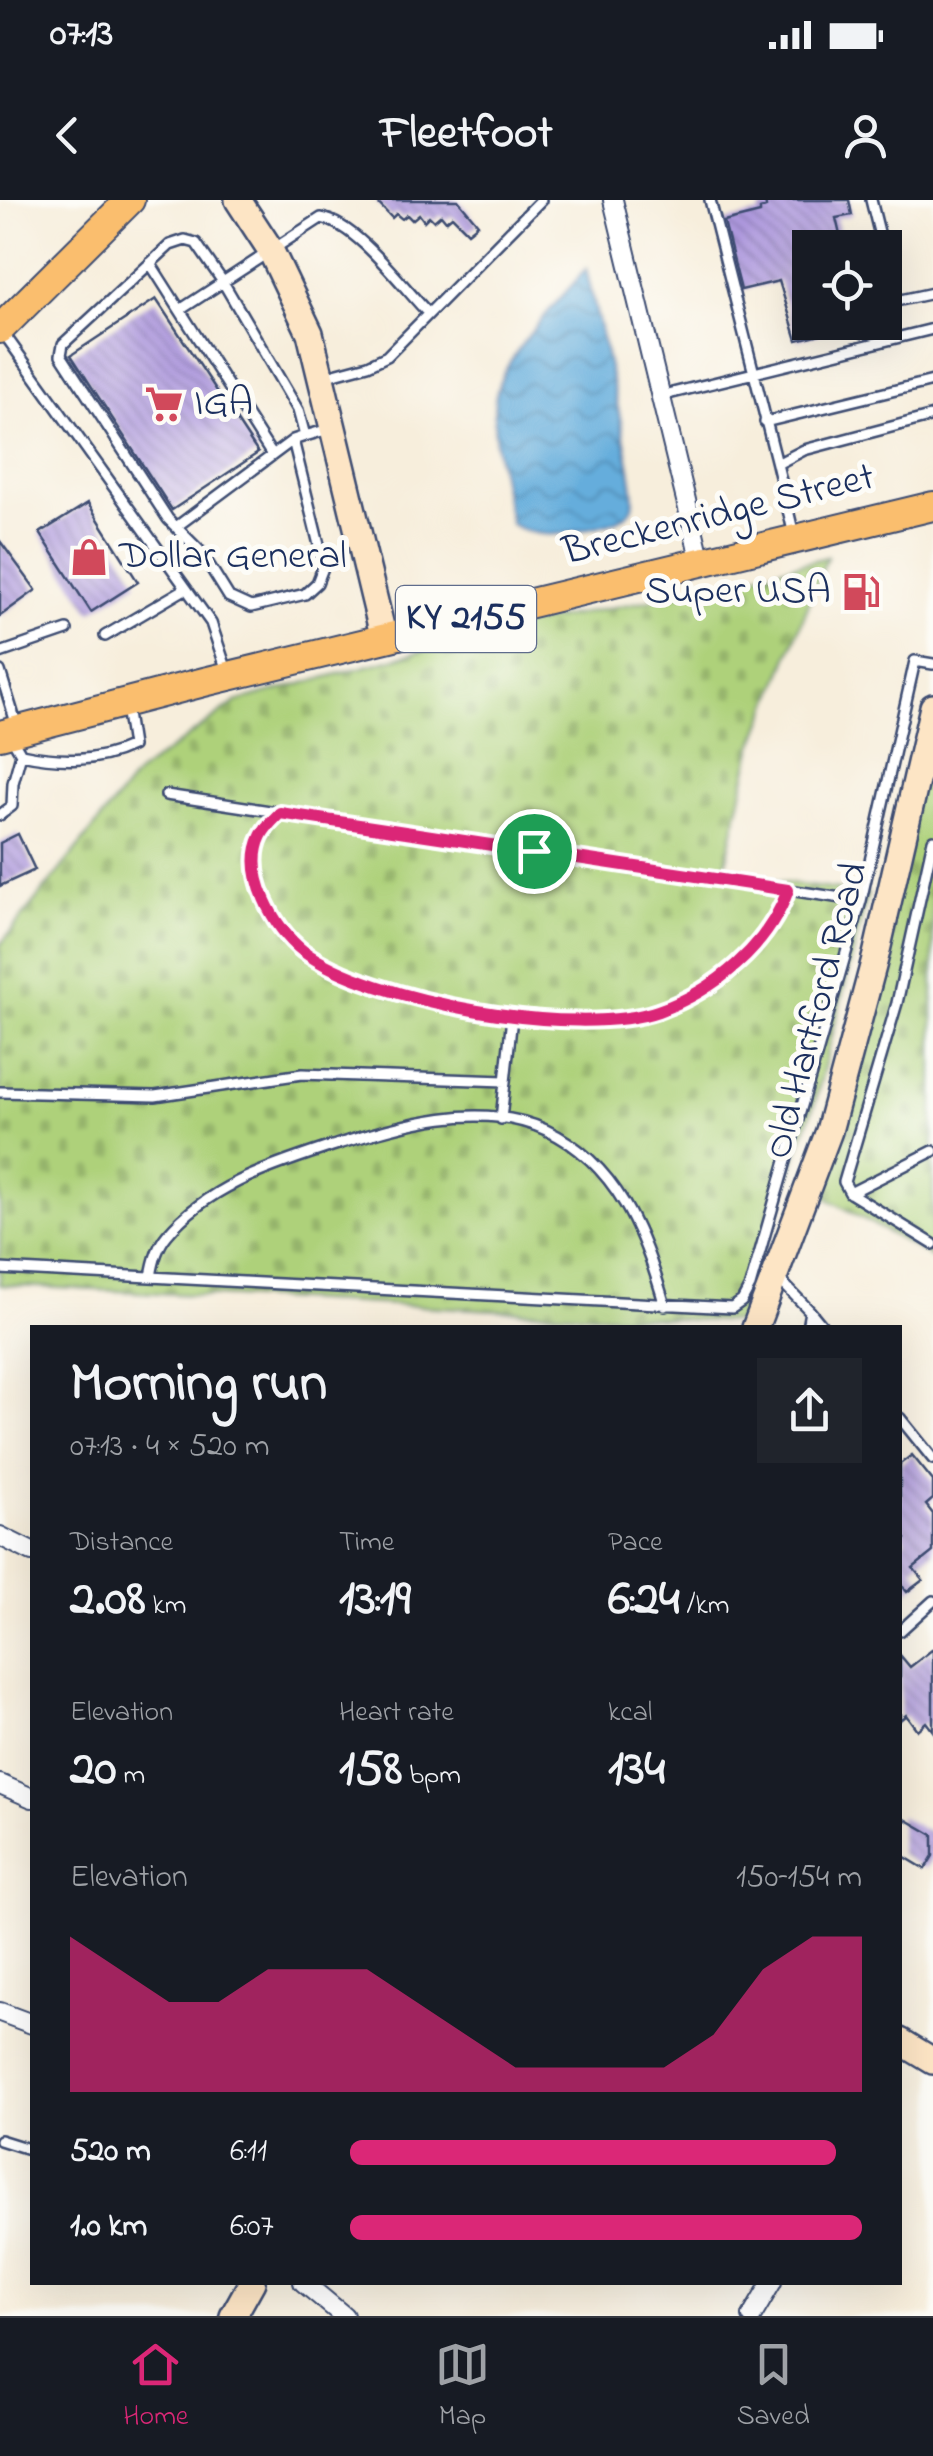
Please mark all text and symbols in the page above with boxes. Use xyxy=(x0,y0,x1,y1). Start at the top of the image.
text: 07:13 xyxy=(50,7,113,63)
text: Fleetfoot xyxy=(380,102,553,168)
icon: back xyxy=(40,108,95,163)
icon: person xyxy=(838,108,893,163)
map controls xyxy=(792,230,902,340)
button: locate xyxy=(792,230,902,340)
place label: IGA xyxy=(194,375,253,434)
supermarket icon: IGA xyxy=(143,383,185,425)
street label: Breckenridge Street xyxy=(556,449,881,583)
place label: Dollar General xyxy=(118,528,347,587)
shop icon: Dollar General xyxy=(68,536,110,578)
place label: Super USA xyxy=(645,563,831,622)
fuel station icon: Super USA xyxy=(840,571,882,613)
road number: KY 2155 xyxy=(396,586,536,652)
pin xyxy=(492,809,577,894)
icon: arrive xyxy=(507,824,562,879)
street label: Old Hartford Road xyxy=(750,856,886,1166)
text: Morning run xyxy=(70,1346,327,1426)
button: share xyxy=(757,1358,862,1463)
text: 07:13 · 4 × 520 m xyxy=(70,1424,270,1471)
text: Distance xyxy=(70,1523,173,1564)
text: Time xyxy=(339,1523,394,1564)
text: Pace xyxy=(608,1523,663,1564)
text: 2.08 xyxy=(70,1564,145,1637)
text: 13:19 xyxy=(339,1564,411,1637)
text: 6:24 xyxy=(608,1564,680,1637)
text: km xyxy=(145,1586,186,1627)
text: /km xyxy=(680,1586,729,1627)
text: Elevation xyxy=(70,1693,173,1734)
text: Heart rate xyxy=(339,1693,454,1734)
text: kcal xyxy=(608,1693,653,1734)
text: 20 xyxy=(70,1734,116,1807)
text: 158 xyxy=(339,1734,402,1807)
text: 134 xyxy=(608,1734,665,1807)
text: m xyxy=(116,1756,145,1797)
text: bpm xyxy=(402,1756,461,1797)
text: Elevation xyxy=(70,1855,188,1902)
text: 150–154 m xyxy=(736,1855,862,1902)
text: 520 m xyxy=(70,2129,151,2176)
text: 6:11 xyxy=(230,2129,267,2176)
text: 1.0 km xyxy=(70,2204,147,2251)
text: 6:07 xyxy=(230,2204,274,2251)
tab: Home xyxy=(123,2337,188,2438)
tab: Map xyxy=(435,2337,490,2438)
tab: Saved xyxy=(737,2337,810,2438)

